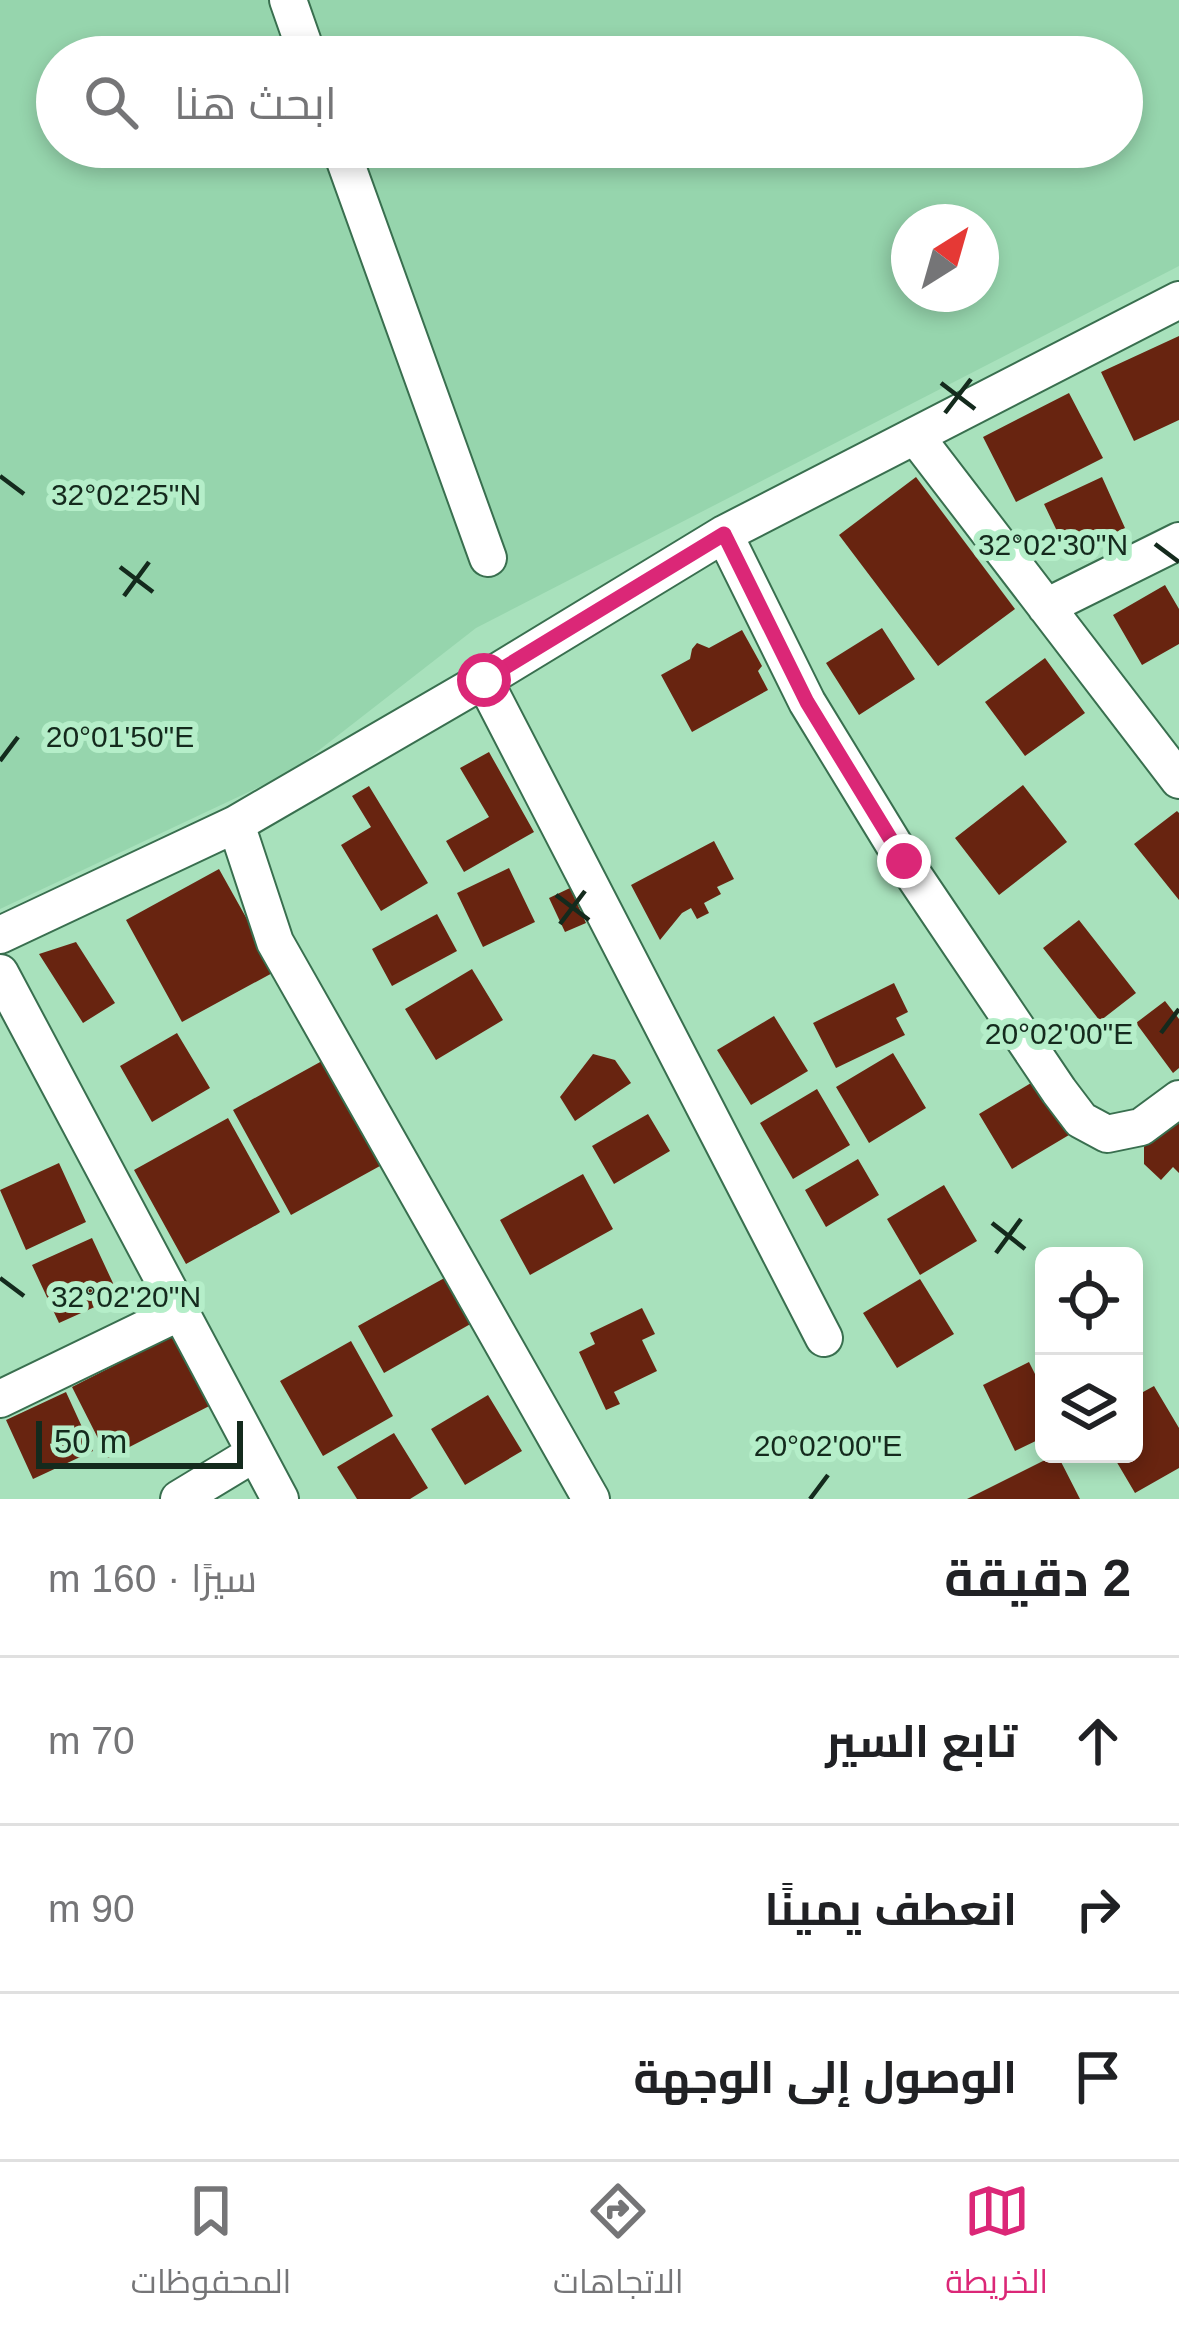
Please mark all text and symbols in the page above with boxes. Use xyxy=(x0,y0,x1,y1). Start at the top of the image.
search box xyxy=(36,36,1143,168)
icon: search xyxy=(78,69,144,135)
text: ابحث هنا xyxy=(174,78,337,129)
north arrow xyxy=(891,204,999,312)
text: 32°02'25"N xyxy=(51,478,201,511)
text: 32°02'30"N xyxy=(978,528,1128,561)
route start xyxy=(457,653,511,707)
text: 20°01'50"E xyxy=(46,720,194,753)
route end xyxy=(877,834,931,888)
text: 20°02'00"E xyxy=(985,1017,1133,1050)
map controls xyxy=(1035,1247,1143,1463)
button: locate xyxy=(1035,1247,1143,1355)
text: 32°02'20"N xyxy=(51,1280,201,1313)
button: layers xyxy=(1035,1355,1143,1463)
scale bar xyxy=(36,1415,243,1468)
text: 50 m xyxy=(54,1423,127,1460)
text: 20°02'00"E xyxy=(754,1429,902,1462)
text: 2 دقيقة xyxy=(944,1550,1131,1607)
text: سيرًا · 160 m xyxy=(48,1557,257,1600)
icon: ahead xyxy=(1065,1708,1131,1774)
text: تابع السير xyxy=(826,1716,1017,1767)
text: 70 m xyxy=(48,1719,135,1762)
icon: right xyxy=(1065,1876,1131,1942)
text: انعطف يمينًا xyxy=(765,1884,1017,1935)
text: 90 m xyxy=(48,1887,135,1930)
icon: arrive xyxy=(1065,2044,1131,2110)
text: الوصول إلى الوجهة xyxy=(633,2052,1017,2103)
tab: المحفوظات xyxy=(131,2178,291,2312)
tab: الاتجاهات xyxy=(553,2178,684,2312)
tab: الخريطة xyxy=(945,2178,1048,2312)

